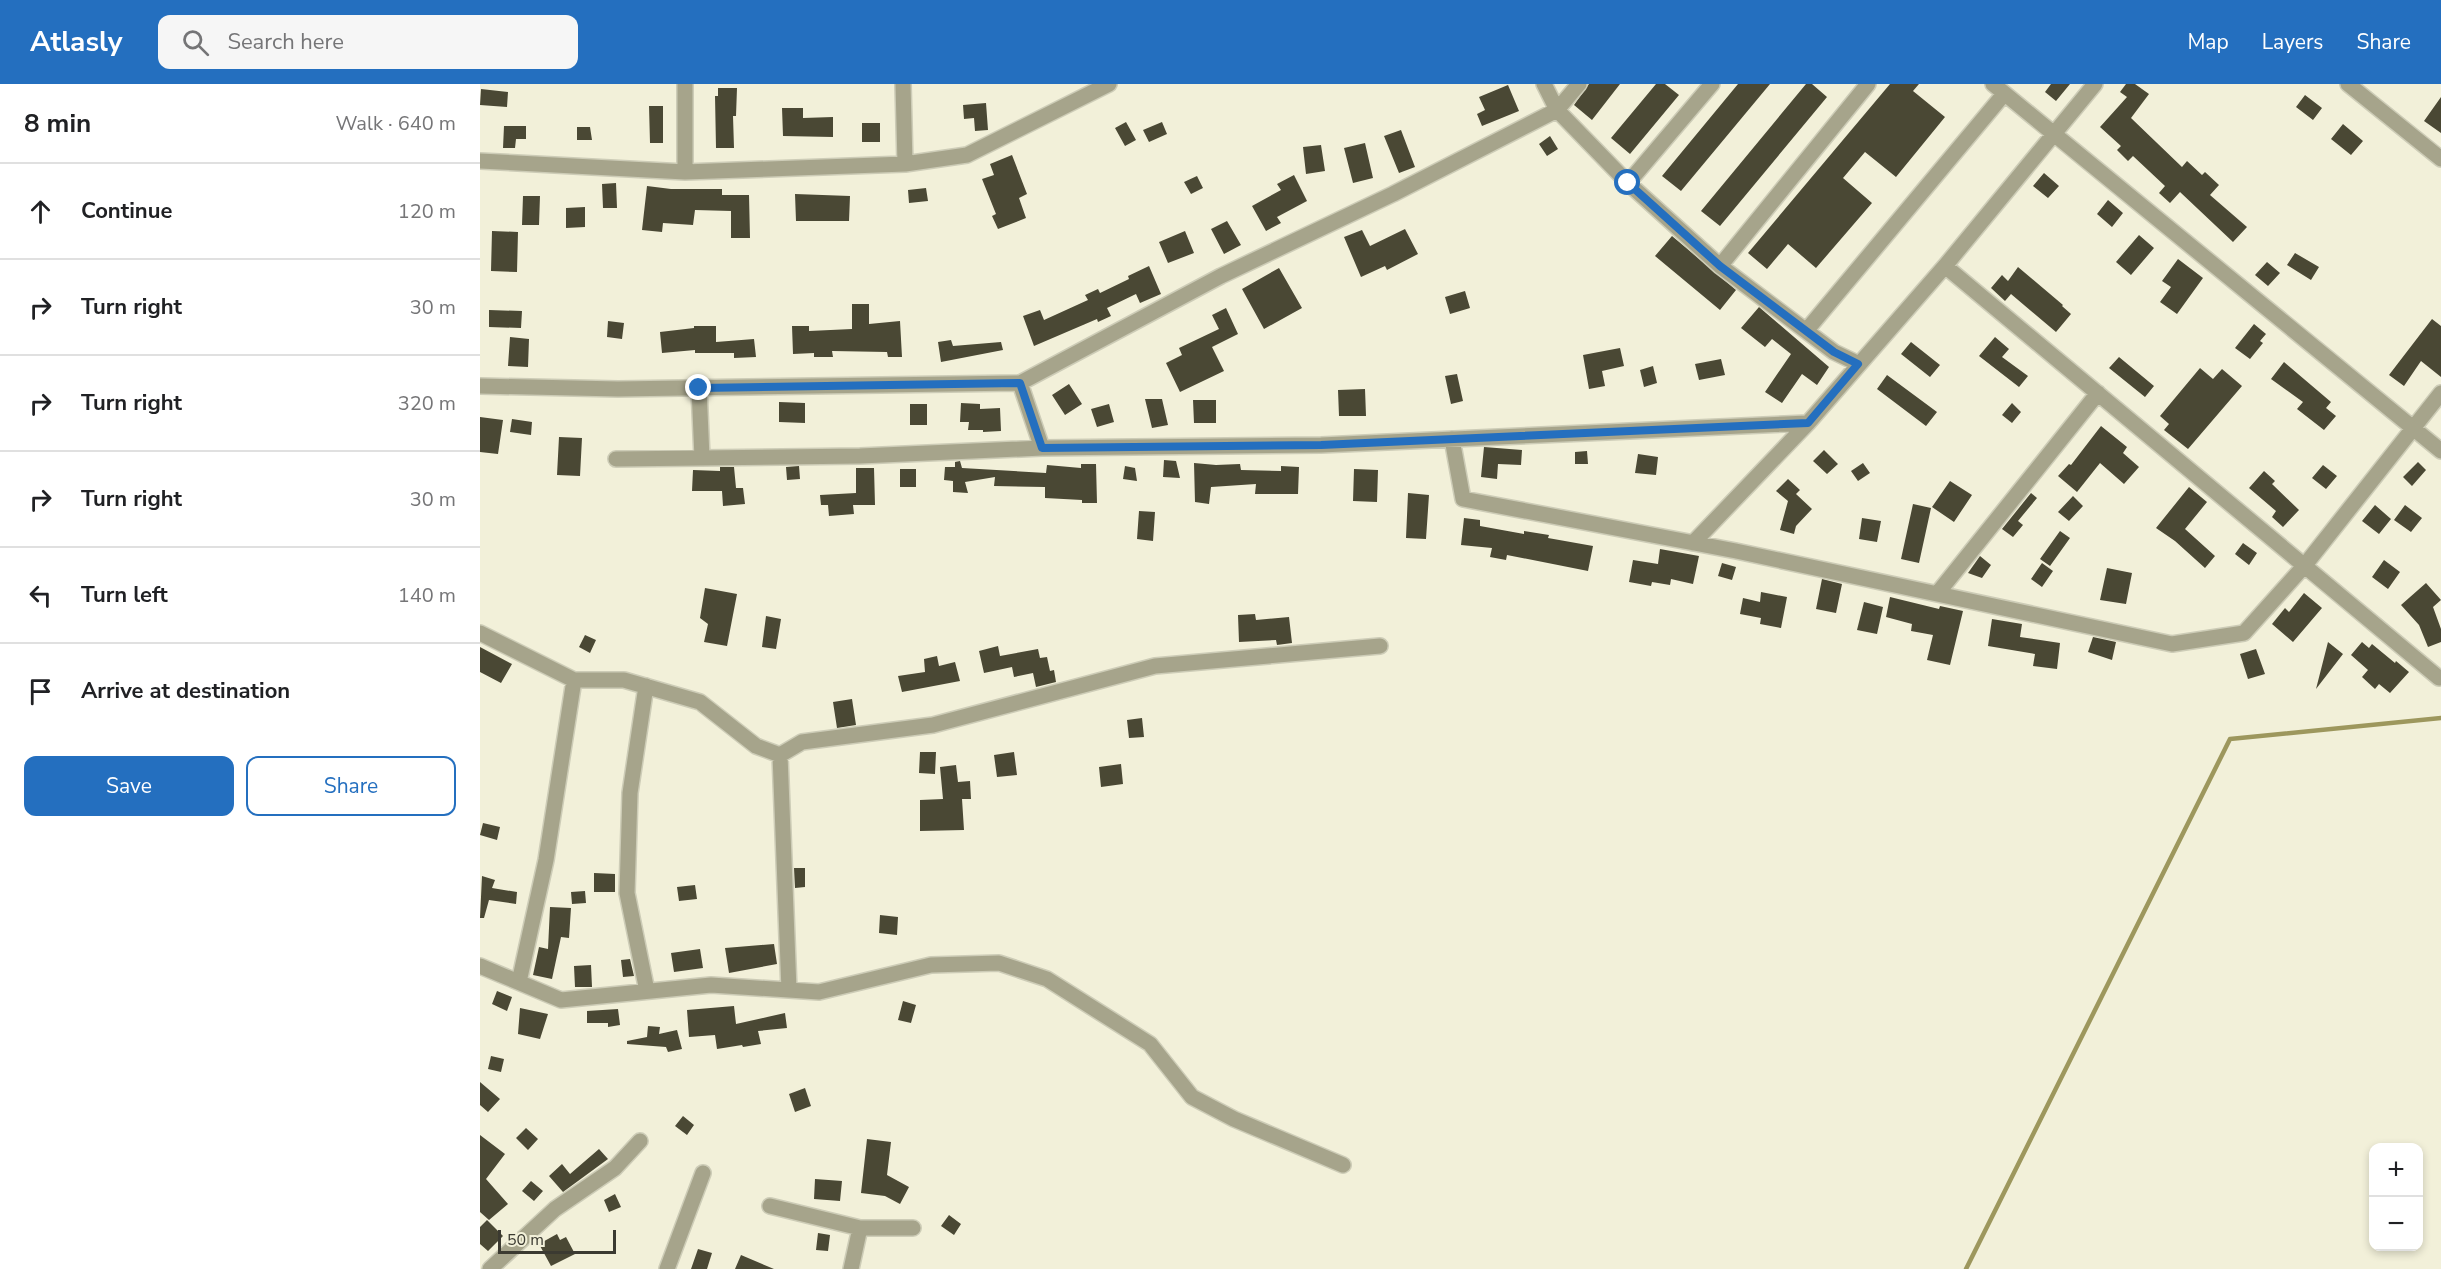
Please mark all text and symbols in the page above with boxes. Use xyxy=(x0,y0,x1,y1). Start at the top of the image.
search box xyxy=(158,15,578,69)
text: Atlasly xyxy=(30,23,122,61)
icon: search xyxy=(179,26,212,59)
text: Search here xyxy=(227,27,344,57)
text: Map xyxy=(2187,28,2229,56)
text: Layers xyxy=(2262,28,2323,56)
text: Share xyxy=(2356,28,2411,56)
text: 8 min xyxy=(24,106,91,141)
text: Walk · 640 m xyxy=(336,110,456,137)
route start xyxy=(1614,169,1640,195)
icon: ahead xyxy=(24,195,57,228)
text: Continue xyxy=(81,196,172,226)
text: 120 m xyxy=(398,198,456,225)
icon: right xyxy=(24,291,57,324)
text: Turn right xyxy=(81,292,182,322)
text: 30 m xyxy=(410,294,456,321)
route end xyxy=(685,374,711,400)
icon: right xyxy=(24,387,57,420)
text: Turn right xyxy=(81,388,182,418)
text: 320 m xyxy=(398,390,456,417)
icon: right xyxy=(24,483,57,516)
text: Turn right xyxy=(81,484,182,514)
text: 30 m xyxy=(410,486,456,513)
icon: left xyxy=(24,579,57,612)
text: Turn left xyxy=(81,580,168,610)
text: 140 m xyxy=(398,582,456,609)
icon: arrive xyxy=(24,675,57,708)
text: Arrive at destination xyxy=(81,676,290,706)
button: Save xyxy=(24,756,234,816)
button: Share xyxy=(246,756,456,816)
map controls xyxy=(2369,1143,2423,1251)
button: + xyxy=(2369,1143,2423,1197)
button: − xyxy=(2369,1197,2423,1251)
scale bar xyxy=(498,1227,616,1254)
text: 50 m xyxy=(507,1229,544,1251)

